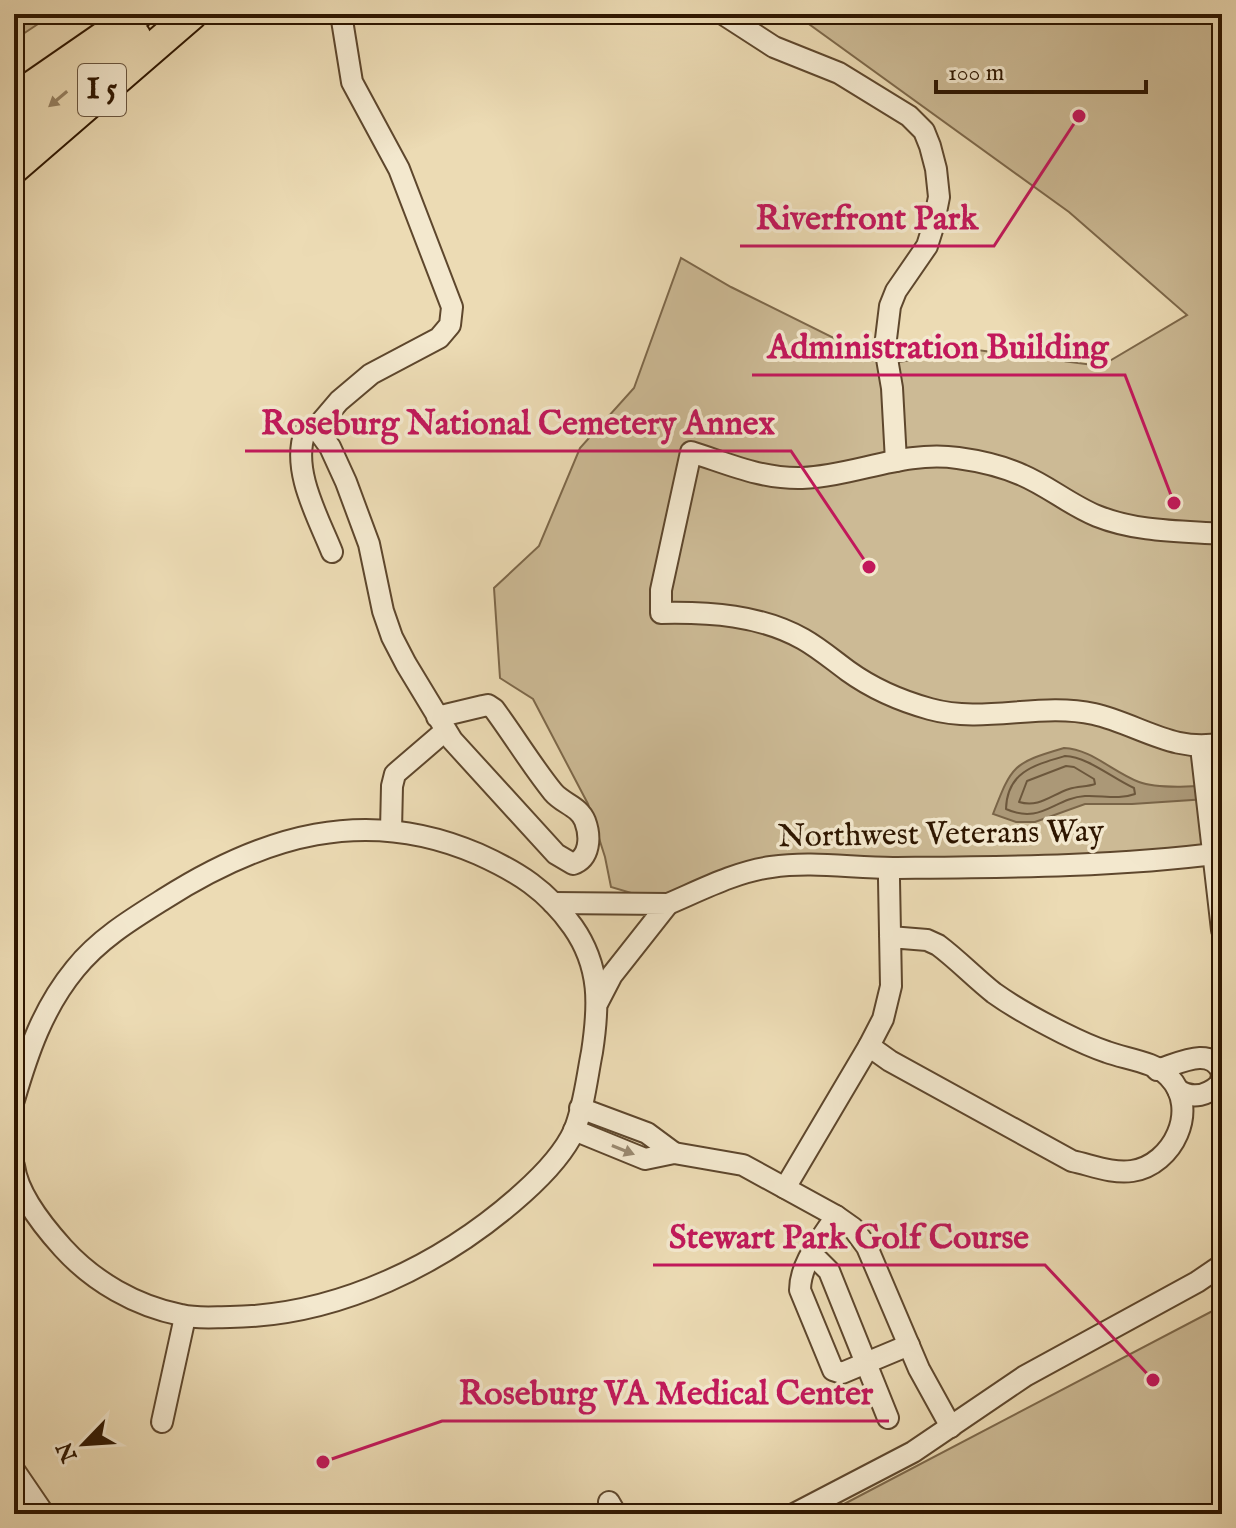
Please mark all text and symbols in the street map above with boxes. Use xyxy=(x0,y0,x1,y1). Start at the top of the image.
scale bar xyxy=(936,44,1146,94)
text: 100 m xyxy=(948,58,1004,89)
road number: I 5 xyxy=(78,64,126,116)
one-way arrow xyxy=(47,91,68,108)
callout: Riverfront Park xyxy=(740,188,994,246)
text: Riverfront Park xyxy=(756,198,979,241)
callout: Administration Building xyxy=(752,317,1125,375)
text: Administration Building xyxy=(766,327,1110,370)
callout: Roseburg National Cemetery Annex xyxy=(245,393,791,451)
text: Roseburg National Cemetery Annex xyxy=(261,403,775,446)
street label: Northwest Veterans Way xyxy=(778,812,1105,858)
one-way arrow xyxy=(611,1144,635,1157)
callout: Stewart Park Golf Course xyxy=(653,1207,1045,1265)
text: Stewart Park Golf Course xyxy=(669,1217,1029,1260)
callout: Roseburg VA Medical Center xyxy=(442,1363,889,1421)
text: Roseburg VA Medical Center xyxy=(459,1373,874,1416)
north arrow xyxy=(44,1404,124,1484)
text: N xyxy=(51,1437,85,1467)

